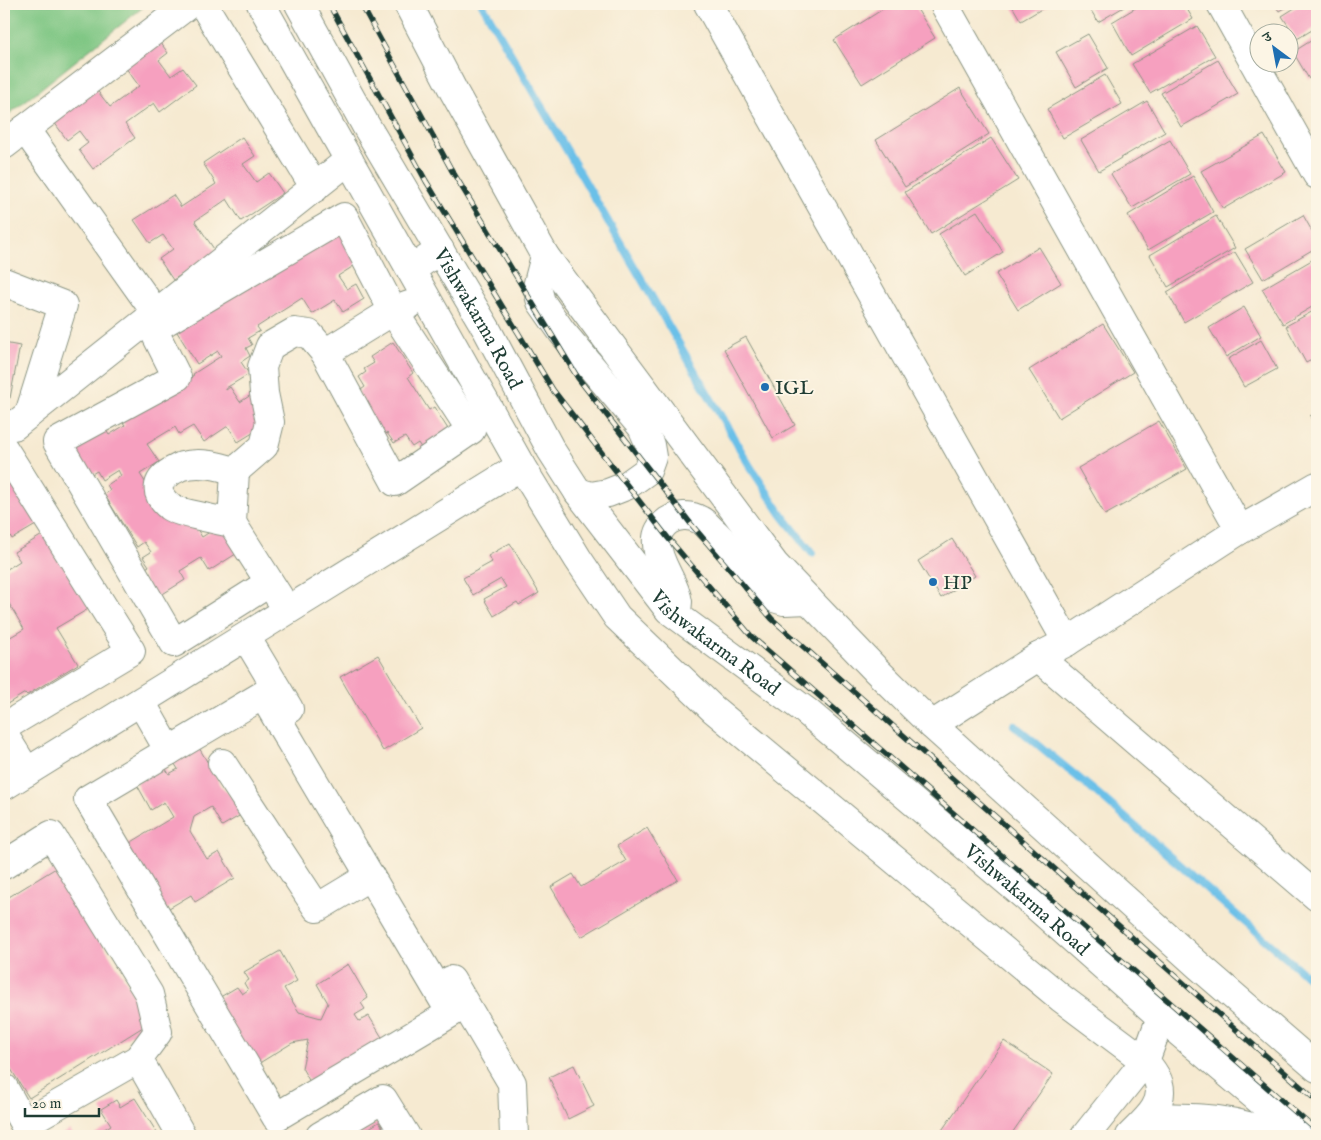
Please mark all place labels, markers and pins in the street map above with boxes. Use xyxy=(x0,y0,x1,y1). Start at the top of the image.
place label: IGL xyxy=(775,376,814,401)
marker: IGL xyxy=(759,381,771,393)
place label: HP xyxy=(943,571,972,596)
marker: HP xyxy=(927,576,939,588)

